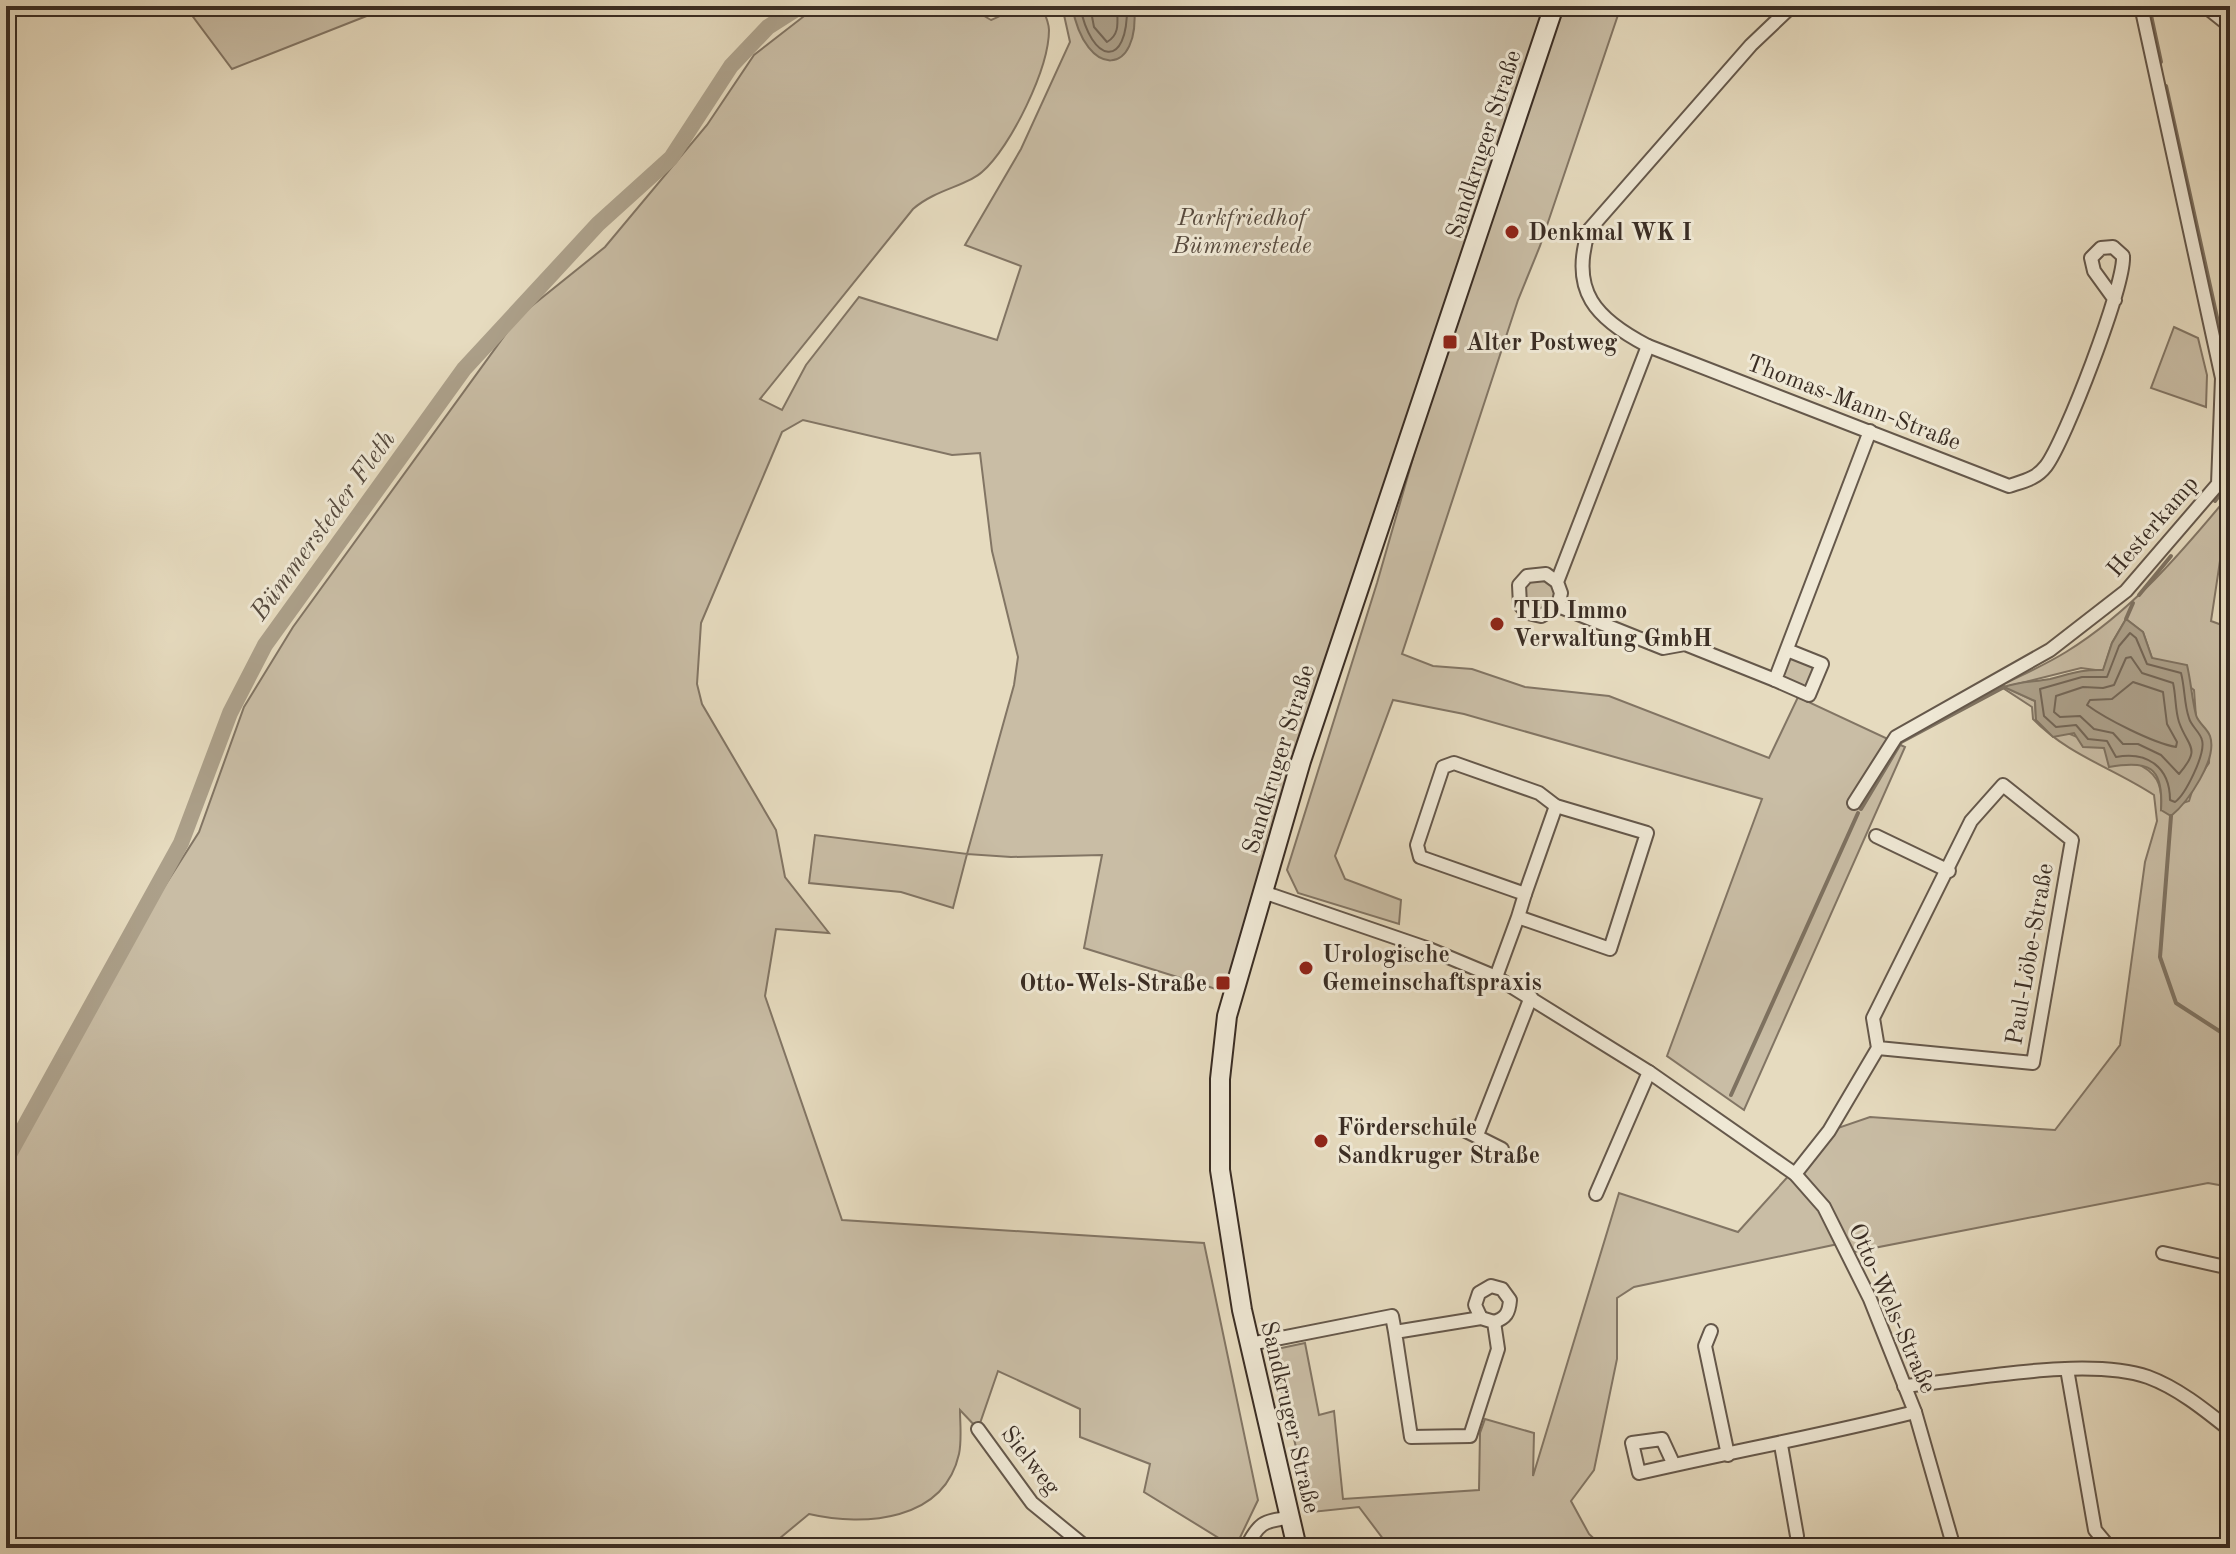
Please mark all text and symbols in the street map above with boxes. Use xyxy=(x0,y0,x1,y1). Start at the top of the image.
street label: Sandkruger Straße xyxy=(1443,47,1527,242)
park label: Parkfriedhof Bümmerstede xyxy=(1171,207,1312,259)
place label: Denkmal WK I xyxy=(1528,222,1692,246)
marker: Denkmal WK I xyxy=(1503,223,1521,241)
place label: Alter Postweg xyxy=(1466,332,1618,356)
marker: Alter Postweg xyxy=(1441,333,1459,351)
street label: Thomas-Mann-Straße xyxy=(1743,352,1964,456)
water label: Bümmersteder Fleth xyxy=(246,427,401,626)
street label: Hesterkamp xyxy=(2103,472,2204,583)
place label: TID Immo Verwaltung GmbH xyxy=(1513,600,1712,652)
marker: TID Immo Verwaltung GmbH xyxy=(1488,615,1506,633)
street label: Sandkruger Straße xyxy=(1240,662,1320,857)
street label: Paul-Löbe-Straße xyxy=(2003,862,2059,1047)
place label: Urologische Gemeinschaftspraxis xyxy=(1322,944,1542,996)
marker: Urologische Gemeinschaftspraxis xyxy=(1297,959,1315,977)
place label: Otto-Wels-Straße xyxy=(1019,973,1207,997)
marker: Otto-Wels-Straße xyxy=(1214,974,1232,992)
place label: Förderschule Sandkruger Straße xyxy=(1337,1117,1540,1169)
marker: Förderschule Sandkruger Straße xyxy=(1312,1132,1330,1150)
street label: Otto-Wels-Straße xyxy=(1843,1220,1939,1397)
street label: Sandkruger Straße xyxy=(1255,1319,1323,1516)
street label: Sielweg xyxy=(995,1422,1064,1500)

